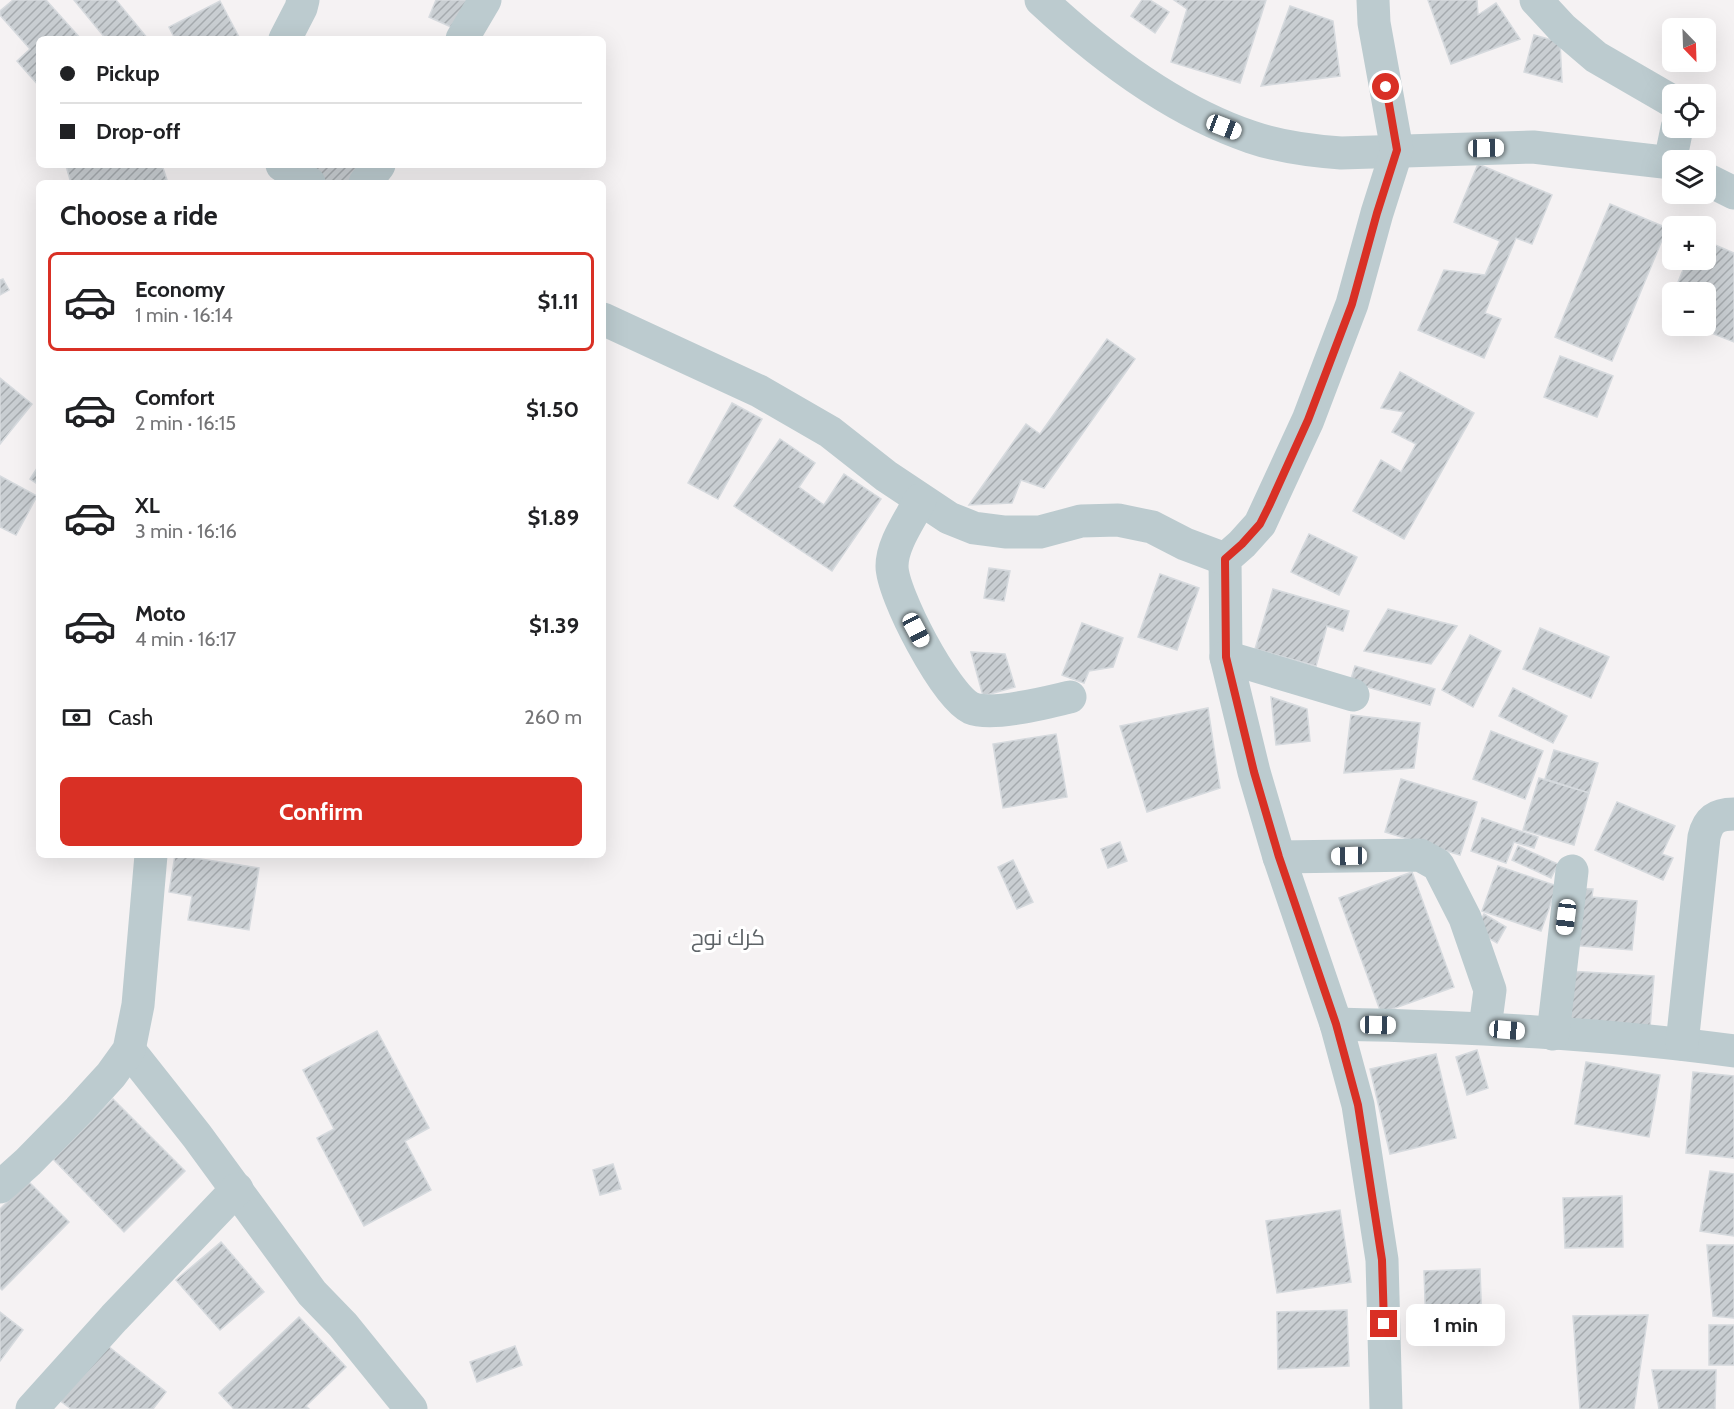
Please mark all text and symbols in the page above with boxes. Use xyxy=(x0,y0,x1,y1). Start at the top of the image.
north arrow xyxy=(1662,18,1716,72)
map controls xyxy=(1662,18,1716,336)
text: Pickup xyxy=(96,60,160,87)
route start xyxy=(1372,73,1399,100)
button: locate xyxy=(1662,84,1716,138)
car xyxy=(1204,112,1244,142)
text: Drop-off xyxy=(96,118,180,145)
car xyxy=(1468,139,1504,157)
button: layers xyxy=(1662,150,1716,204)
text: Choose a ride xyxy=(60,199,218,232)
button: + xyxy=(1662,216,1716,270)
icon: car xyxy=(63,275,117,329)
text: Economy xyxy=(135,276,225,303)
button: − xyxy=(1662,282,1716,336)
text: $1.11 xyxy=(537,288,579,315)
text: 1 min · 16:14 xyxy=(135,303,233,327)
icon: car xyxy=(63,383,117,437)
text: Comfort xyxy=(135,384,214,411)
text: $1.50 xyxy=(526,396,579,423)
text: 2 min · 16:15 xyxy=(135,411,236,435)
icon: car xyxy=(63,491,117,545)
text: XL xyxy=(135,492,160,519)
text: $1.89 xyxy=(528,504,579,531)
text: 3 min · 16:16 xyxy=(135,519,237,543)
icon: car xyxy=(63,599,117,653)
text: Moto xyxy=(135,600,186,627)
car xyxy=(900,610,932,650)
text: $1.39 xyxy=(529,612,579,639)
text: 4 min · 16:17 xyxy=(135,627,236,651)
icon: cash xyxy=(60,701,93,734)
text: Cash xyxy=(108,704,153,731)
text: 260 m xyxy=(524,705,582,729)
button: Confirm xyxy=(60,777,582,846)
car xyxy=(1331,847,1367,865)
car xyxy=(1555,898,1577,936)
district label: كرك نوح xyxy=(691,924,765,952)
car xyxy=(1360,1016,1396,1034)
car xyxy=(1488,1019,1526,1041)
callout: 1 min xyxy=(1405,1303,1504,1345)
route end xyxy=(1370,1310,1397,1337)
text: 1 min xyxy=(1433,1313,1478,1337)

